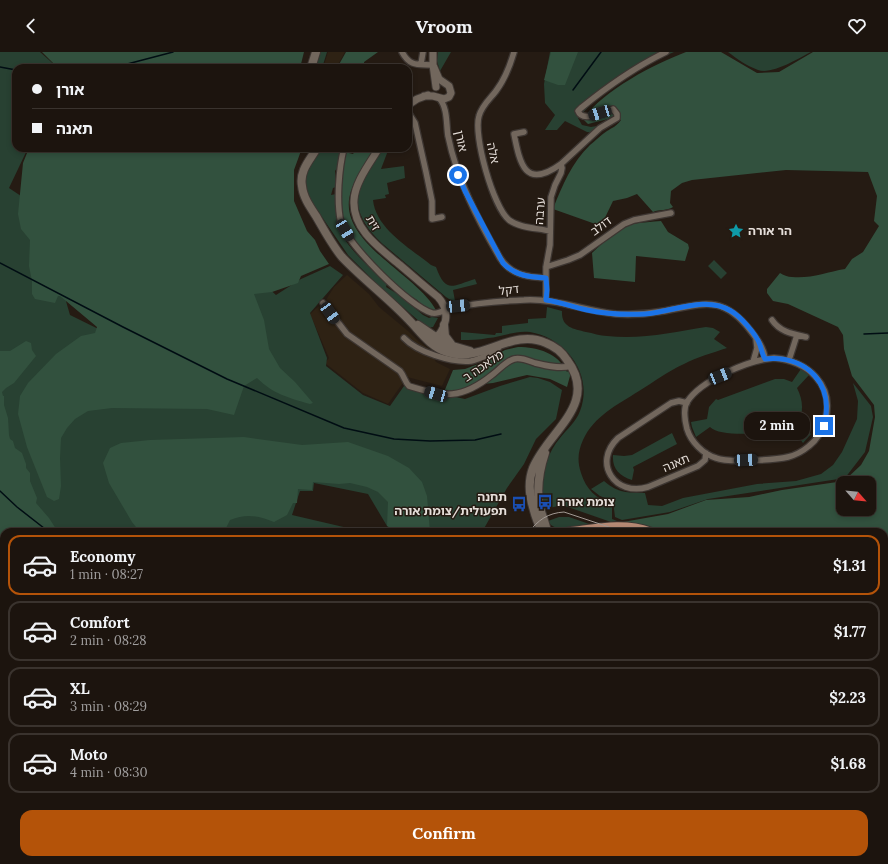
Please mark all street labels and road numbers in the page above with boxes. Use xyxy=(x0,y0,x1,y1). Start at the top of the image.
street label: אורן xyxy=(452,129,471,153)
street label: אלה xyxy=(484,141,503,165)
street label: ערבה xyxy=(531,197,548,225)
street label: זית xyxy=(363,212,384,233)
street label: דולב xyxy=(587,213,615,238)
street label: דקל xyxy=(498,281,520,298)
street label: מלאכה ב xyxy=(460,347,506,385)
street label: תאנה xyxy=(660,450,692,475)

